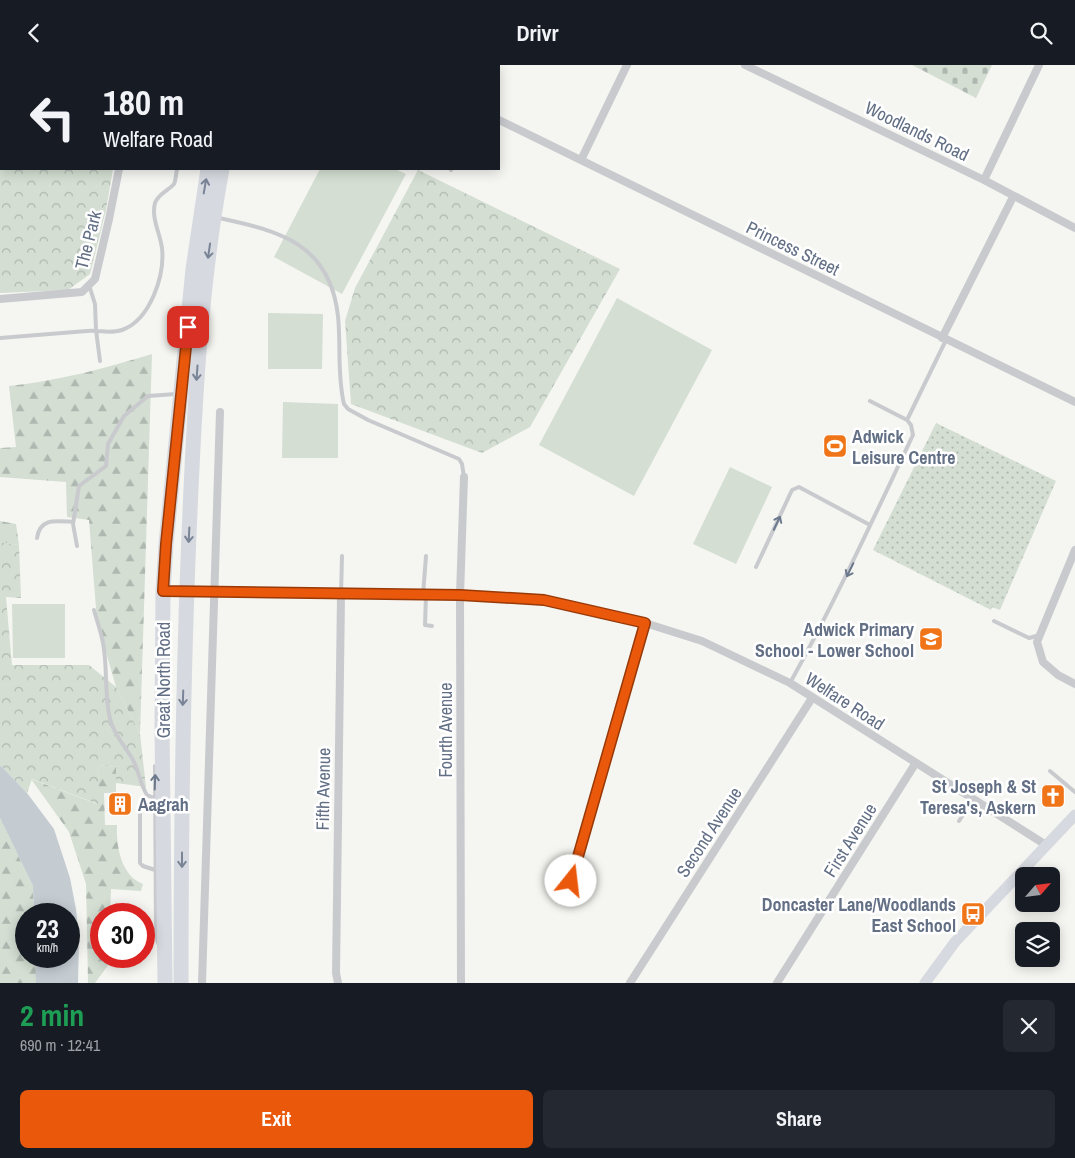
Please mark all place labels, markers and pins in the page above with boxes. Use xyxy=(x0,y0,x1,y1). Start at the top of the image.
pin xyxy=(167,306,209,348)
place label: Adwick Leisure Centre xyxy=(852,424,955,470)
sports icon: Adwick Leisure Centre xyxy=(822,433,848,459)
place label: Adwick Primary School - Lower School xyxy=(755,617,915,663)
school or university icon: Adwick Primary School - Lower School xyxy=(918,626,944,652)
place label: St Joseph & St Teresa's, Askern xyxy=(920,774,1036,820)
church icon: St Joseph & St Teresa's, Askern xyxy=(1040,783,1066,809)
building icon: Aagrah xyxy=(107,791,133,817)
place label: Aagrah xyxy=(138,792,189,817)
place label: Doncaster Lane/Woodlands East School xyxy=(762,892,956,938)
bus stop icon: Doncaster Lane/Woodlands East School xyxy=(960,901,986,927)

